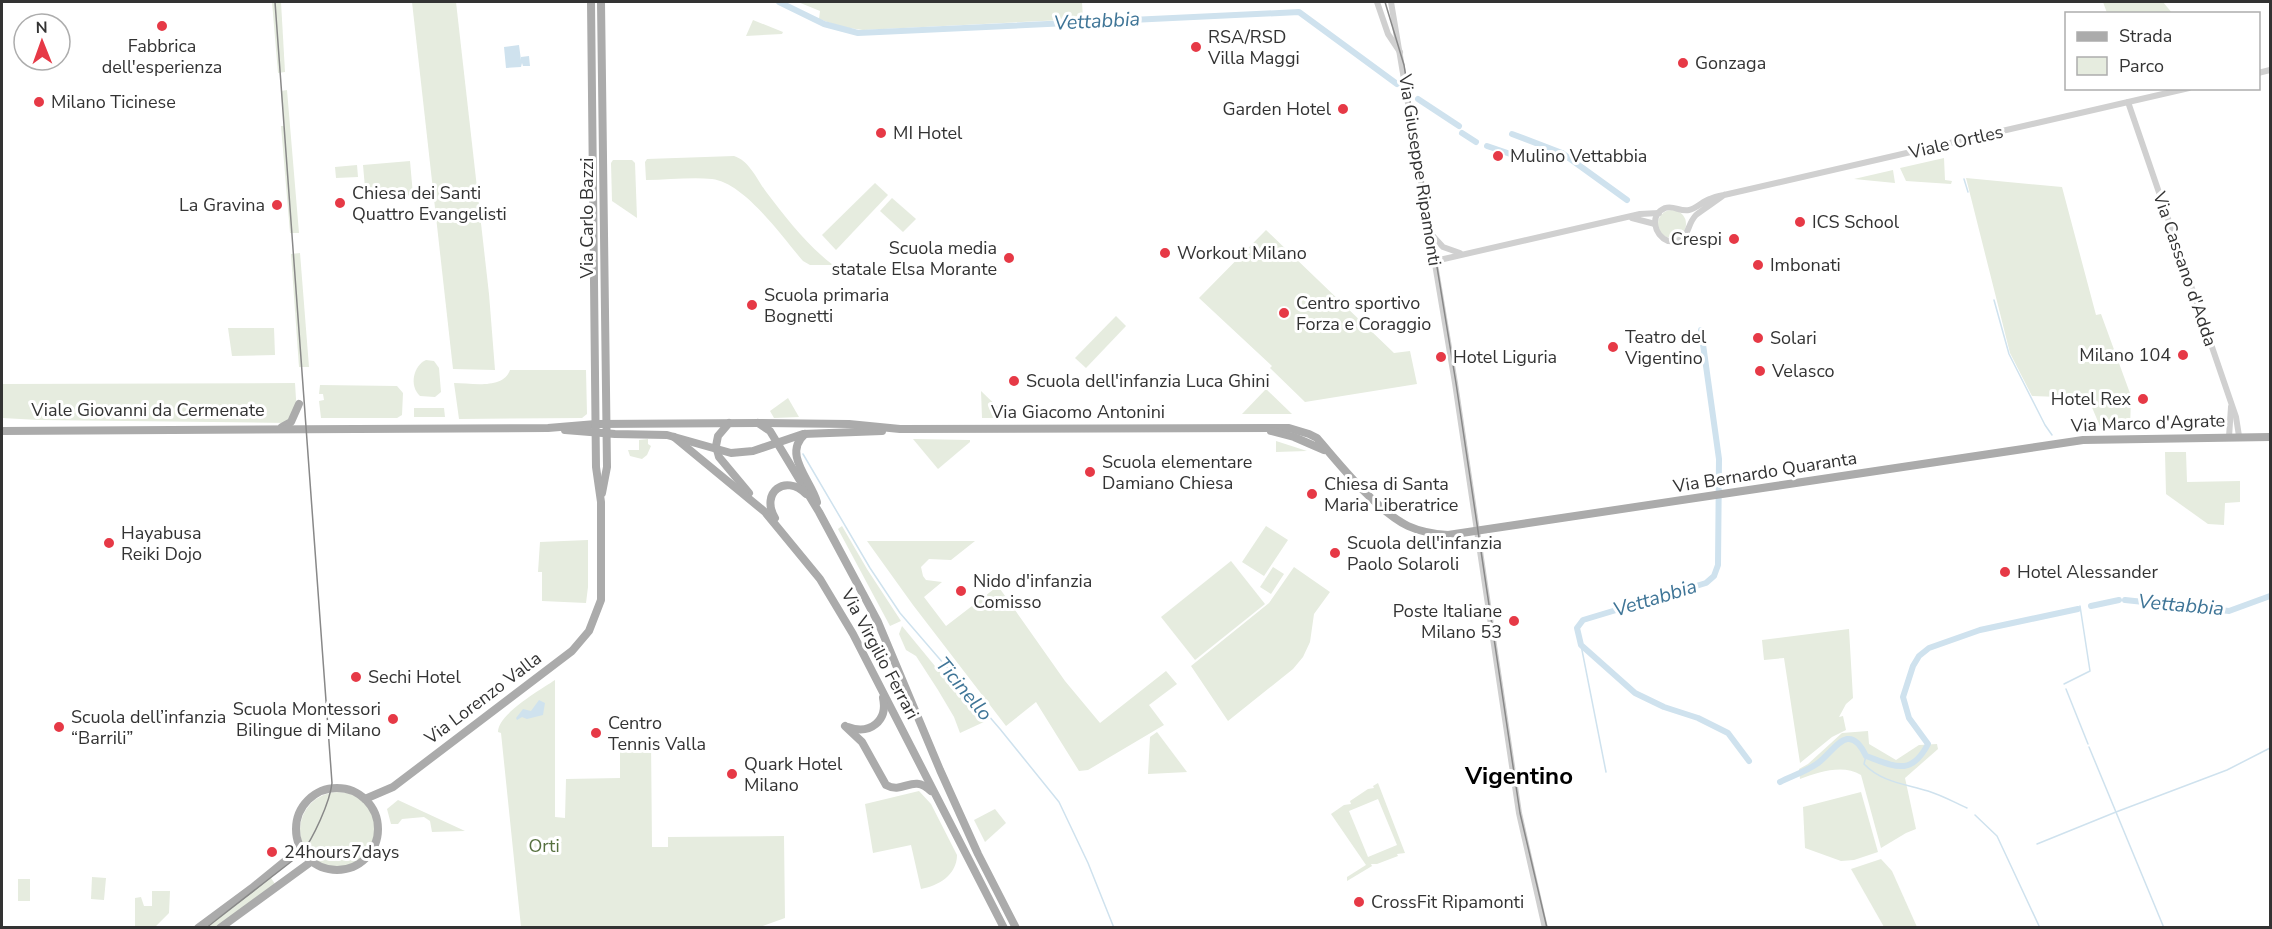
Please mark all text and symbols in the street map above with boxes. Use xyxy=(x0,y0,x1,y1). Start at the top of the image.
water label: Vettabbia xyxy=(1053,5,1141,37)
north arrow xyxy=(12,12,72,72)
legend xyxy=(2065,12,2260,90)
text: N xyxy=(36,17,48,39)
marker: Fabbrica dell'esperienza xyxy=(155,19,169,33)
text: Strada xyxy=(2119,24,2172,48)
place label: RSA/RSD Villa Maggi xyxy=(1207,25,1300,70)
place label: Fabbrica dell'esperienza xyxy=(102,34,222,79)
marker: RSA/RSD Villa Maggi xyxy=(1189,40,1203,54)
place label: Gonzaga xyxy=(1695,51,1766,75)
text: Parco xyxy=(2119,54,2164,78)
marker: Gonzaga xyxy=(1676,56,1690,70)
street label: Via Giuseppe Ripamonti xyxy=(1393,71,1447,268)
place label: Milano Ticinese xyxy=(51,90,176,114)
marker: Milano Ticinese xyxy=(32,95,46,109)
place label: Garden Hotel xyxy=(1222,97,1332,121)
marker: Garden Hotel xyxy=(1336,102,1350,116)
street label: Viale Ortles xyxy=(1906,120,2005,165)
place label: MI Hotel xyxy=(893,121,963,145)
marker: MI Hotel xyxy=(874,126,888,140)
place label: Mulino Vettabbia xyxy=(1510,144,1647,168)
marker: Mulino Vettabbia xyxy=(1491,149,1505,163)
street label: Via Carlo Bazzi xyxy=(575,158,599,279)
place label: Chiesa dei Santi Quattro Evangelisti xyxy=(352,181,507,226)
street label: Via Cassano d'Adda xyxy=(2147,188,2223,349)
place label: La Gravina xyxy=(179,193,265,217)
marker: Chiesa dei Santi Quattro Evangelisti xyxy=(333,196,347,210)
marker: La Gravina xyxy=(270,198,284,212)
place label: ICS School xyxy=(1812,210,1900,234)
marker: ICS School xyxy=(1793,215,1807,229)
place label: Crespi xyxy=(1671,227,1722,251)
marker: Crespi xyxy=(1727,232,1741,246)
place label: Scuola media statale Elsa Morante xyxy=(831,236,997,281)
place label: Workout Milano xyxy=(1177,241,1307,265)
marker: Workout Milano xyxy=(1158,246,1172,260)
marker: Scuola media statale Elsa Morante xyxy=(1002,251,1016,265)
place label: Imbonati xyxy=(1770,253,1841,277)
marker: Imbonati xyxy=(1751,258,1765,272)
place label: Scuola primaria Bognetti xyxy=(764,283,889,328)
place label: Centro sportivo Forza e Coraggio xyxy=(1296,291,1431,336)
marker: Scuola primaria Bognetti xyxy=(745,298,759,312)
marker: Centro sportivo Forza e Coraggio xyxy=(1277,306,1291,320)
place label: Teatro del Vigentino xyxy=(1624,325,1707,370)
place label: Solari xyxy=(1770,326,1817,350)
marker: Solari xyxy=(1751,331,1765,345)
marker: Teatro del Vigentino xyxy=(1606,340,1620,354)
place label: Milano 104 xyxy=(2079,343,2171,367)
place label: Hotel Liguria xyxy=(1453,345,1557,369)
marker: Milano 104 xyxy=(2176,348,2190,362)
marker: Hotel Liguria xyxy=(1434,350,1448,364)
place label: Velasco xyxy=(1771,359,1835,383)
marker: Velasco xyxy=(1753,364,1767,378)
place label: Scuola dell'infanzia Luca Ghini xyxy=(1026,369,1270,393)
marker: Scuola dell'infanzia Luca Ghini xyxy=(1007,374,1021,388)
place label: Hotel Rex xyxy=(2051,387,2132,411)
marker: Hotel Rex xyxy=(2136,392,2150,406)
street label: Viale Giovanni da Cermenate xyxy=(30,398,265,422)
street label: Via Giacomo Antonini xyxy=(990,400,1165,424)
street label: Via Marco d'Agrate xyxy=(2069,408,2226,438)
street label: Via Bernardo Quaranta xyxy=(1670,446,1859,499)
place label: Scuola elementare Damiano Chiesa xyxy=(1102,450,1252,495)
marker: Scuola elementare Damiano Chiesa xyxy=(1083,465,1097,479)
place label: Chiesa di Santa Maria Liberatrice xyxy=(1324,472,1458,517)
marker: Chiesa di Santa Maria Liberatrice xyxy=(1305,487,1319,501)
place label: Hayabusa Reiki Dojo xyxy=(121,521,202,566)
place label: Scuola dell'infanzia Paolo Solaroli xyxy=(1347,531,1502,576)
marker: Hayabusa Reiki Dojo xyxy=(102,536,116,550)
marker: Scuola dell'infanzia Paolo Solaroli xyxy=(1328,546,1342,560)
place label: Hotel Alessander xyxy=(2017,560,2158,584)
marker: Hotel Alessander xyxy=(1998,565,2012,579)
place label: Nido d'infanzia Comisso xyxy=(973,569,1092,614)
water label: Vettabbia xyxy=(1610,572,1700,624)
street label: Via Virgilio Ferrari xyxy=(835,584,925,723)
marker: Nido d'infanzia Comisso xyxy=(954,584,968,598)
water label: Vettabbia xyxy=(2137,588,2225,622)
place label: Poste Italiane Milano 53 xyxy=(1393,599,1502,644)
marker: Poste Italiane Milano 53 xyxy=(1507,614,1521,628)
street label: Via Lorenzo Valla xyxy=(419,646,546,750)
water label: Ticinello xyxy=(929,651,999,727)
place label: Sechi Hotel xyxy=(368,665,461,689)
marker: Sechi Hotel xyxy=(349,670,363,684)
place label: Scuola Montessori Bilingue di Milano xyxy=(233,697,381,742)
place label: Scuola dell’infanzia “Barrili” xyxy=(71,705,226,750)
place label: Centro Tennis Valla xyxy=(608,711,706,756)
marker: Scuola Montessori Bilingue di Milano xyxy=(386,712,400,726)
marker: Scuola dell’infanzia “Barrili” xyxy=(52,720,66,734)
marker: Centro Tennis Valla xyxy=(589,726,603,740)
place label: Quark Hotel Milano xyxy=(744,752,843,797)
district label: Vigentino xyxy=(1464,760,1573,792)
marker: Quark Hotel Milano xyxy=(725,767,739,781)
park label: Orti xyxy=(528,834,560,858)
place label: 24hours7days xyxy=(284,840,399,864)
marker: 24hours7days xyxy=(265,845,279,859)
place label: CrossFit Ripamonti xyxy=(1371,890,1524,914)
marker: CrossFit Ripamonti xyxy=(1352,895,1366,909)

